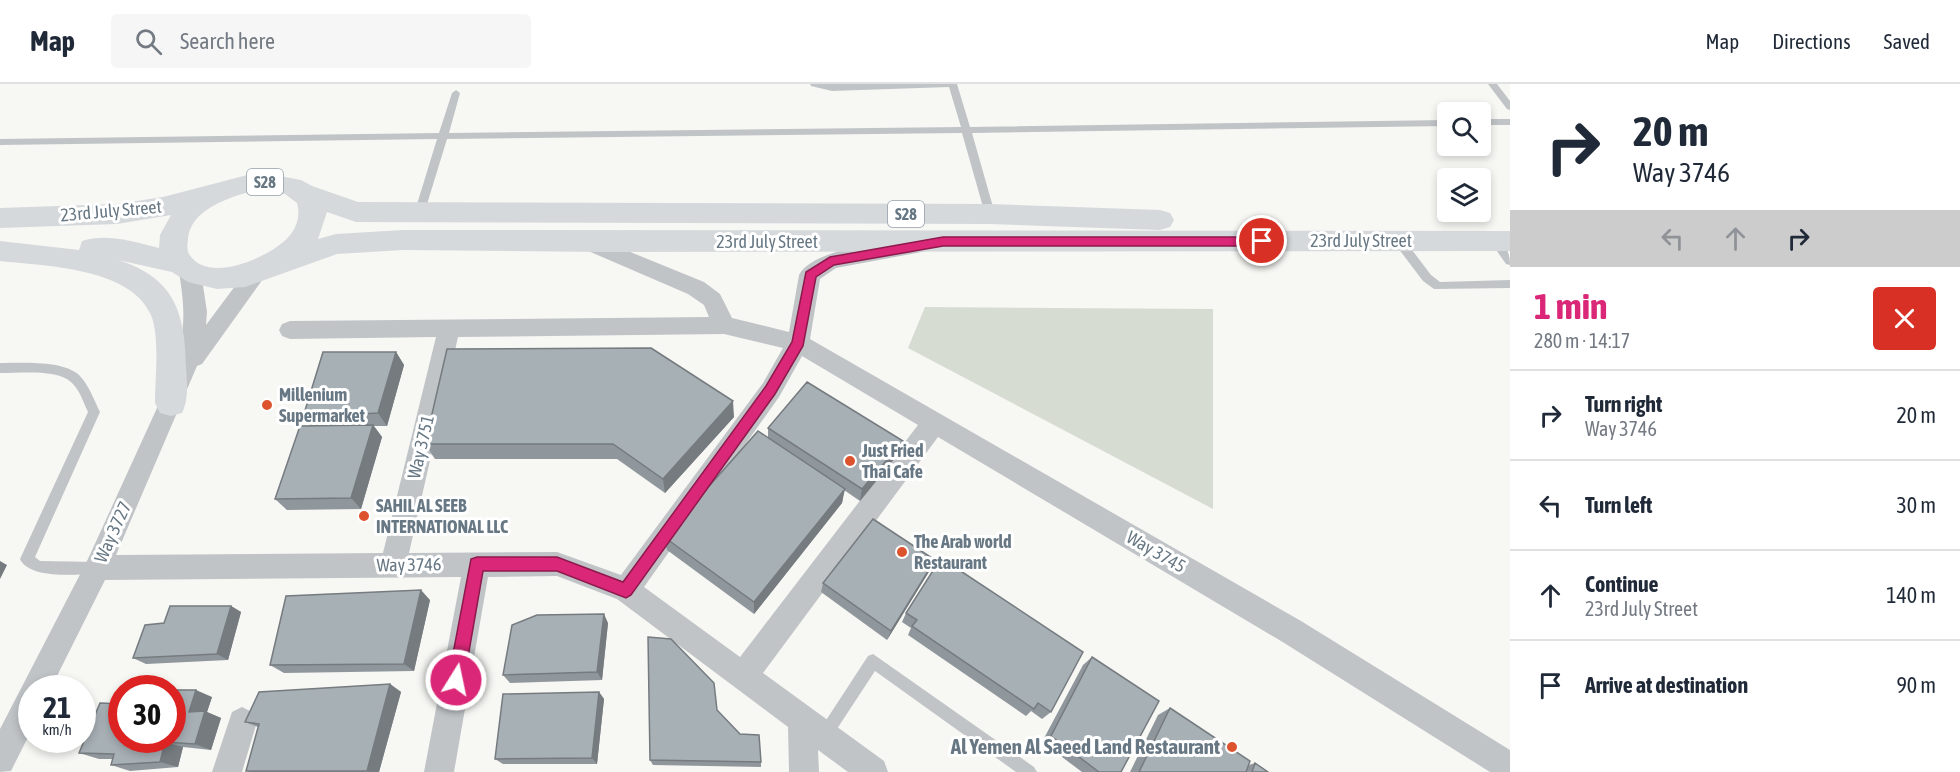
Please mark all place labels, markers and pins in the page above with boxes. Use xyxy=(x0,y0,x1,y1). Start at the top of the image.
pin xyxy=(1236,215,1287,266)
place label: Millenium Supermarket xyxy=(279,384,366,426)
marker: Millenium Supermarket xyxy=(260,398,274,412)
place label: Just Fried Thai Cafe xyxy=(861,440,923,482)
marker: Just Fried Thai Cafe xyxy=(843,454,857,468)
place label: SAHIL AL SEEB INTERNATIONAL LLC xyxy=(376,495,508,537)
marker: SAHIL AL SEEB INTERNATIONAL LLC xyxy=(357,509,371,523)
place label: The Arab world Restaurant xyxy=(914,531,1012,573)
marker: The Arab world Restaurant xyxy=(895,545,909,559)
place label: Al Yemen Al Saeed Land Restaurant xyxy=(950,734,1220,758)
marker: Al Yemen Al Saeed Land Restaurant xyxy=(1225,740,1239,754)

